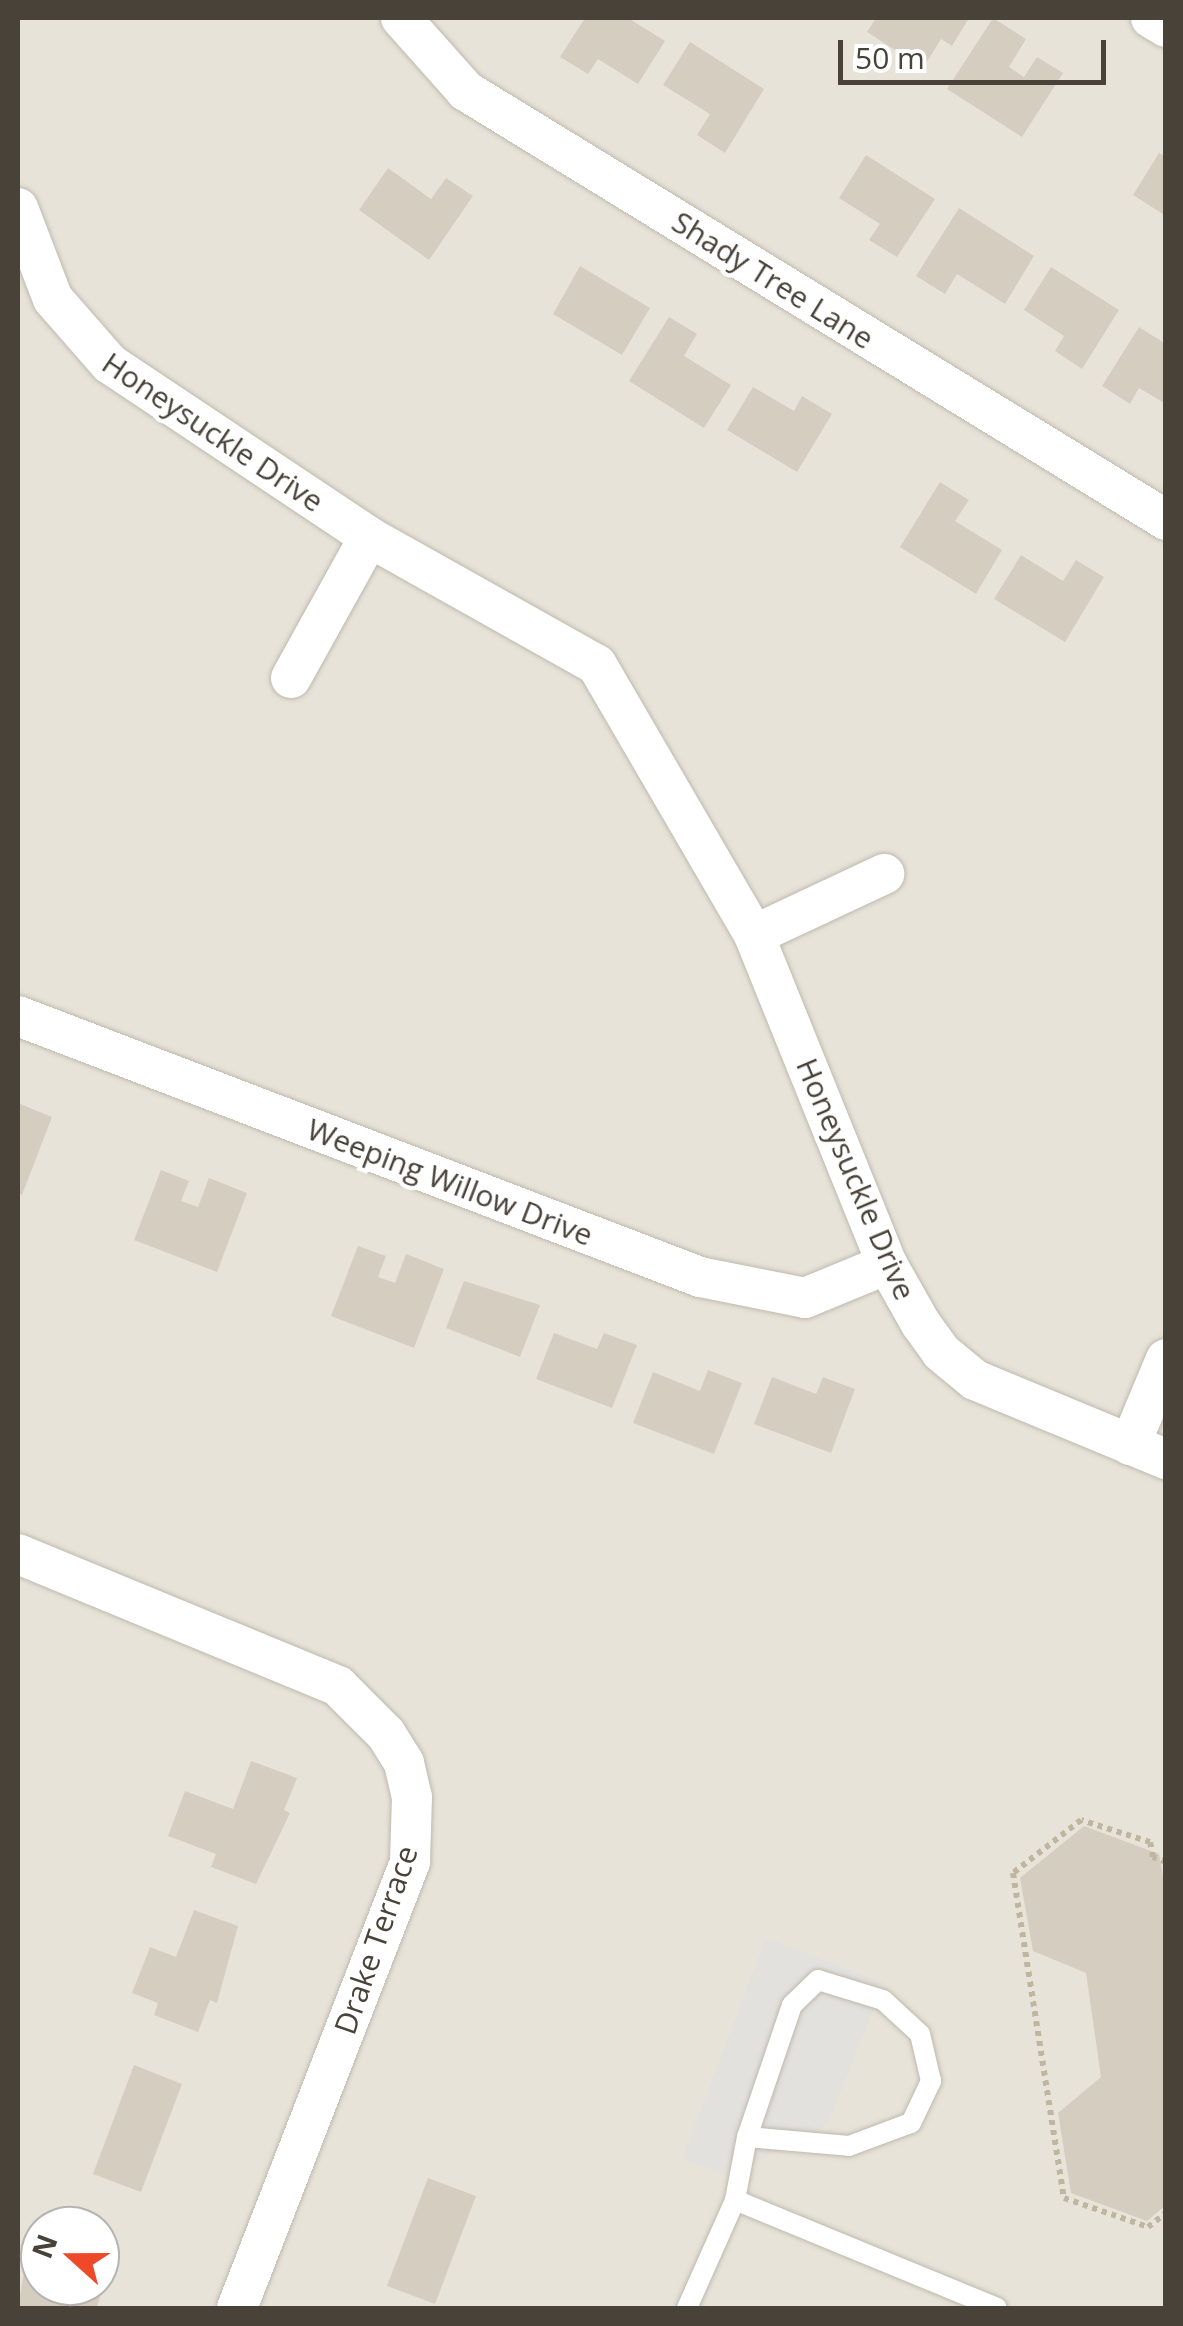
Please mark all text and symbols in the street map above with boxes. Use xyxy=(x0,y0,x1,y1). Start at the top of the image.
scale bar xyxy=(843,20,1110,82)
text: 50 m xyxy=(855,37,925,78)
street label: Shady Tree Lane xyxy=(666,204,880,356)
street label: Honeysuckle Drive xyxy=(96,345,330,519)
street label: Honeysuckle Drive xyxy=(789,1053,923,1305)
street label: Weeping Willow Drive xyxy=(302,1111,598,1253)
street label: Drake Terrace xyxy=(327,1841,425,2039)
north arrow xyxy=(20,2206,120,2306)
text: N xyxy=(22,2229,66,2263)

